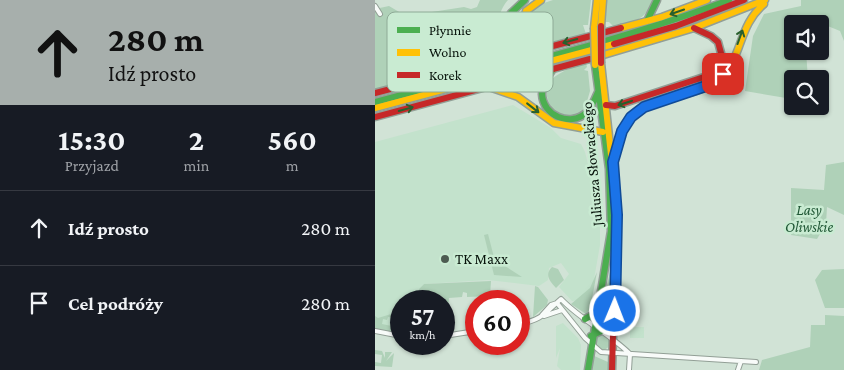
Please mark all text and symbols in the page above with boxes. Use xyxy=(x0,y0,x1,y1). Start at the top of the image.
one-way arrow xyxy=(670,8,686,17)
legend xyxy=(387,12,553,92)
map controls xyxy=(784,15,829,115)
button: sound xyxy=(784,15,829,60)
icon: ahead xyxy=(25,20,90,85)
text: 280 m xyxy=(108,20,204,59)
text: Płynnie xyxy=(429,22,471,38)
one-way arrow xyxy=(736,30,745,45)
one-way arrow xyxy=(563,37,579,46)
text: Wolno xyxy=(429,44,466,60)
pin xyxy=(702,53,744,95)
icon: arrive xyxy=(709,60,737,88)
text: Idź prosto xyxy=(108,61,196,86)
text: Korek xyxy=(429,67,462,83)
button: search xyxy=(784,70,829,115)
one-way arrow xyxy=(618,99,633,108)
street label: Juliusza Słowackiego xyxy=(579,101,607,229)
one-way arrow xyxy=(526,103,540,113)
one-way arrow xyxy=(398,104,414,113)
text: 15:30 xyxy=(58,123,125,156)
text: 2 xyxy=(189,123,204,156)
text: 560 xyxy=(267,123,317,156)
text: Przyjazd xyxy=(65,157,119,174)
text: min xyxy=(184,157,209,174)
text: m xyxy=(286,157,299,174)
park label: Lasy Oliwskie xyxy=(785,202,833,235)
icon: ahead xyxy=(25,214,53,242)
text: Idź prosto xyxy=(68,218,149,239)
text: 280 m xyxy=(301,218,350,239)
place label: TK Maxx xyxy=(455,251,508,267)
marker: TK Maxx xyxy=(439,253,451,265)
position arrow xyxy=(588,284,640,336)
icon: arrive xyxy=(25,289,53,317)
speed limit sign: 60 xyxy=(465,290,530,355)
text: Cel podróży xyxy=(68,293,163,314)
text: 280 m xyxy=(301,293,350,314)
text: 57 xyxy=(411,303,434,330)
text: km/h xyxy=(410,328,435,342)

